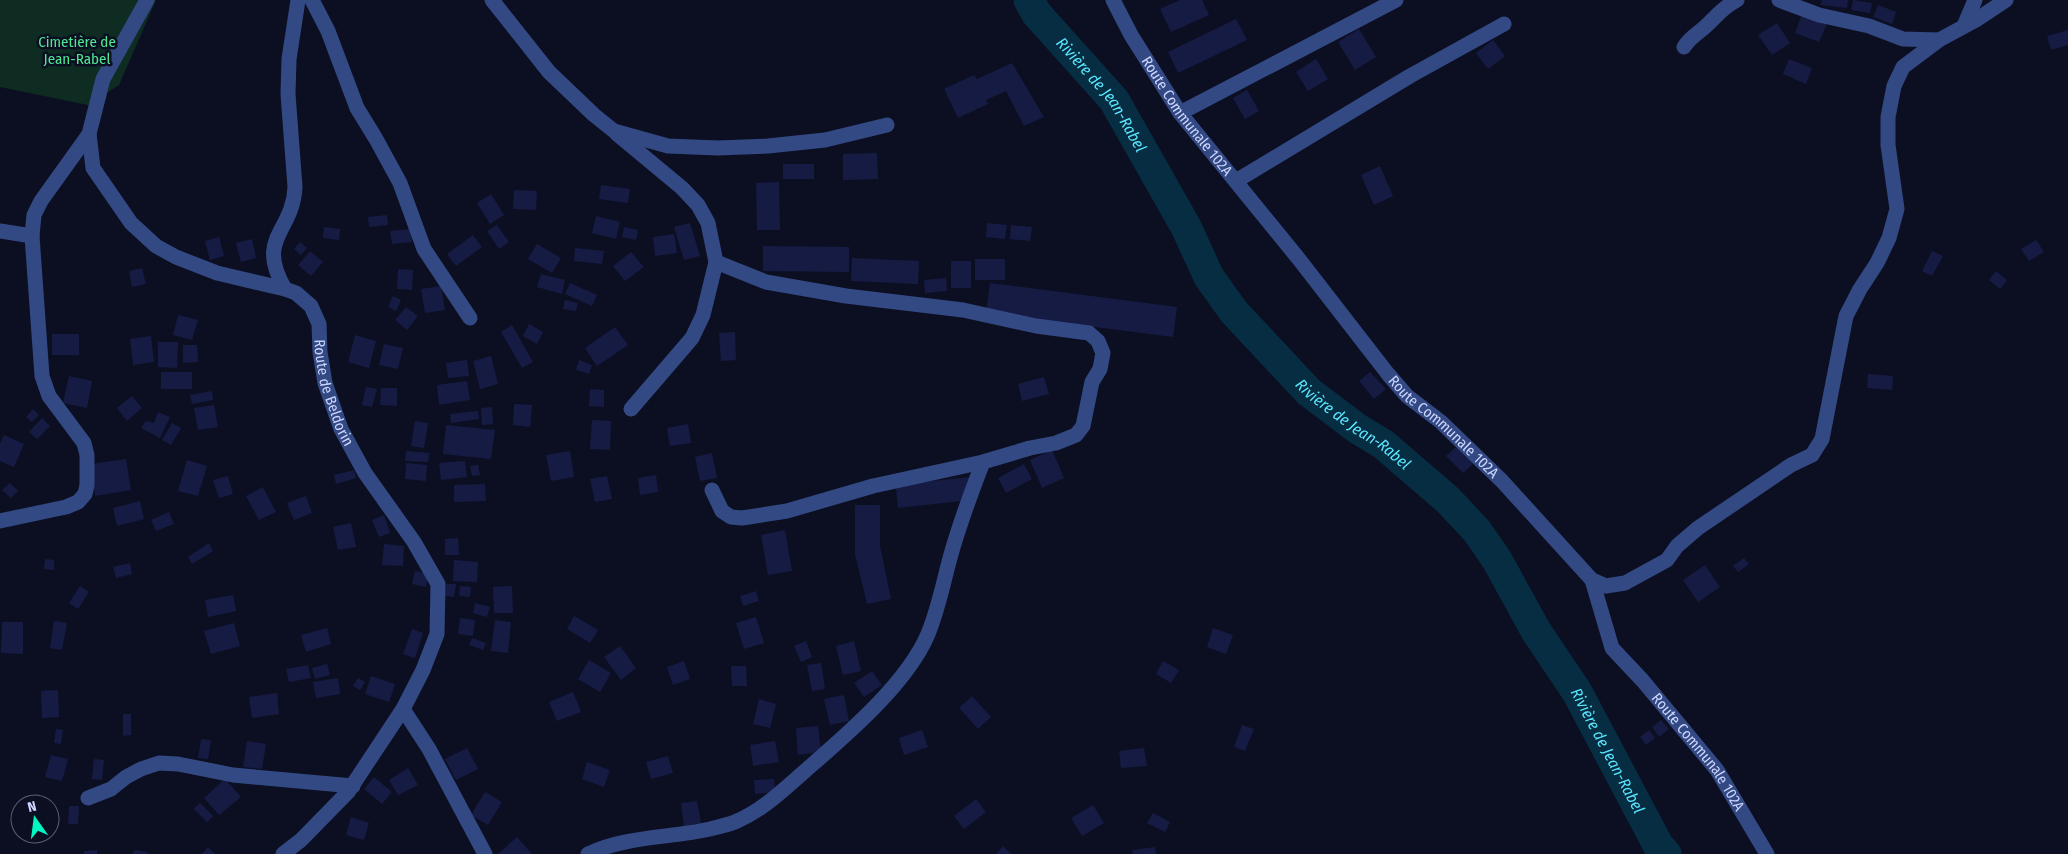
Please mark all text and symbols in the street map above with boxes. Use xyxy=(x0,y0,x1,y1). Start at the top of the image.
park label: Cimetière de Jean-Rabel xyxy=(38,33,116,68)
water label: Rivière de Jean-Rabel xyxy=(1053,33,1151,155)
street label: Route Communale 102A xyxy=(1138,53,1236,179)
street label: Route de Beldorin xyxy=(311,339,358,449)
street label: Route Communale 102A xyxy=(1384,372,1502,482)
water label: Rivière de Jean-Rabel xyxy=(1292,375,1415,473)
water label: Rivière de Jean-Rabel xyxy=(1567,685,1649,816)
street label: Route Communale 102A xyxy=(1648,689,1748,814)
north arrow xyxy=(10,794,60,844)
text: N xyxy=(26,798,38,816)

